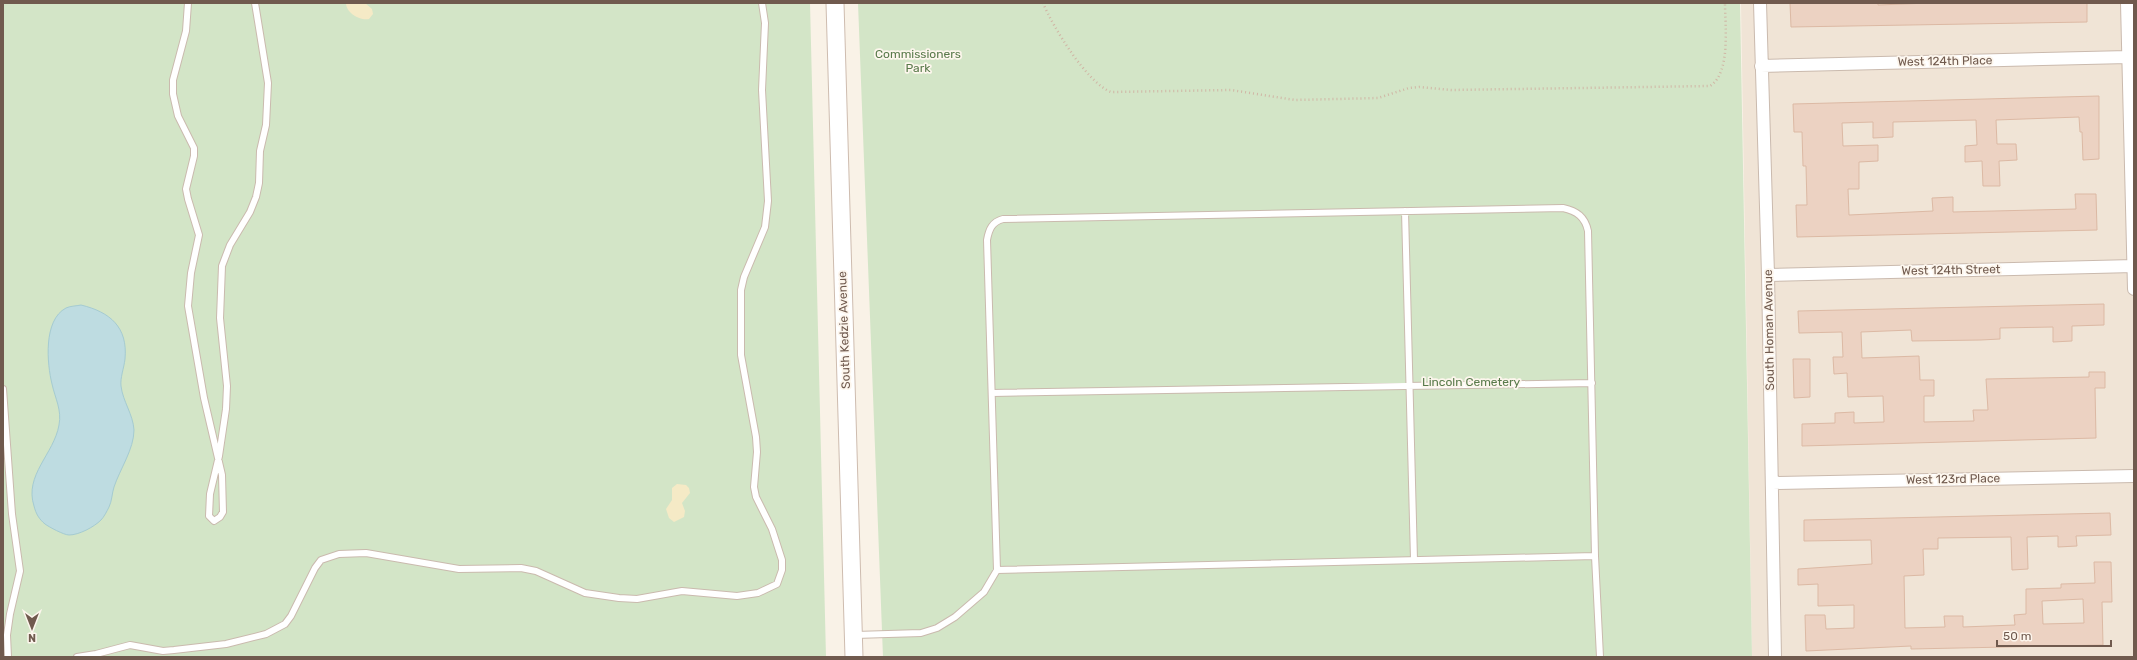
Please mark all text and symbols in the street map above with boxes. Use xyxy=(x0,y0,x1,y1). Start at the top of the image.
park label: Commissioners Park xyxy=(875,47,961,75)
street label: West 124th Place xyxy=(1897,53,1993,69)
street label: West 124th Street xyxy=(1901,262,2001,278)
street label: South Homan Avenue xyxy=(1761,269,1777,391)
street label: South Kedzie Avenue xyxy=(835,271,853,389)
park label: Lincoln Cemetery xyxy=(1422,375,1520,389)
street label: West 123rd Place xyxy=(1906,471,2001,487)
north arrow xyxy=(12,608,52,648)
scale bar xyxy=(1997,622,2111,648)
text: 50 m xyxy=(2003,629,2031,643)
text: N xyxy=(28,631,36,644)

